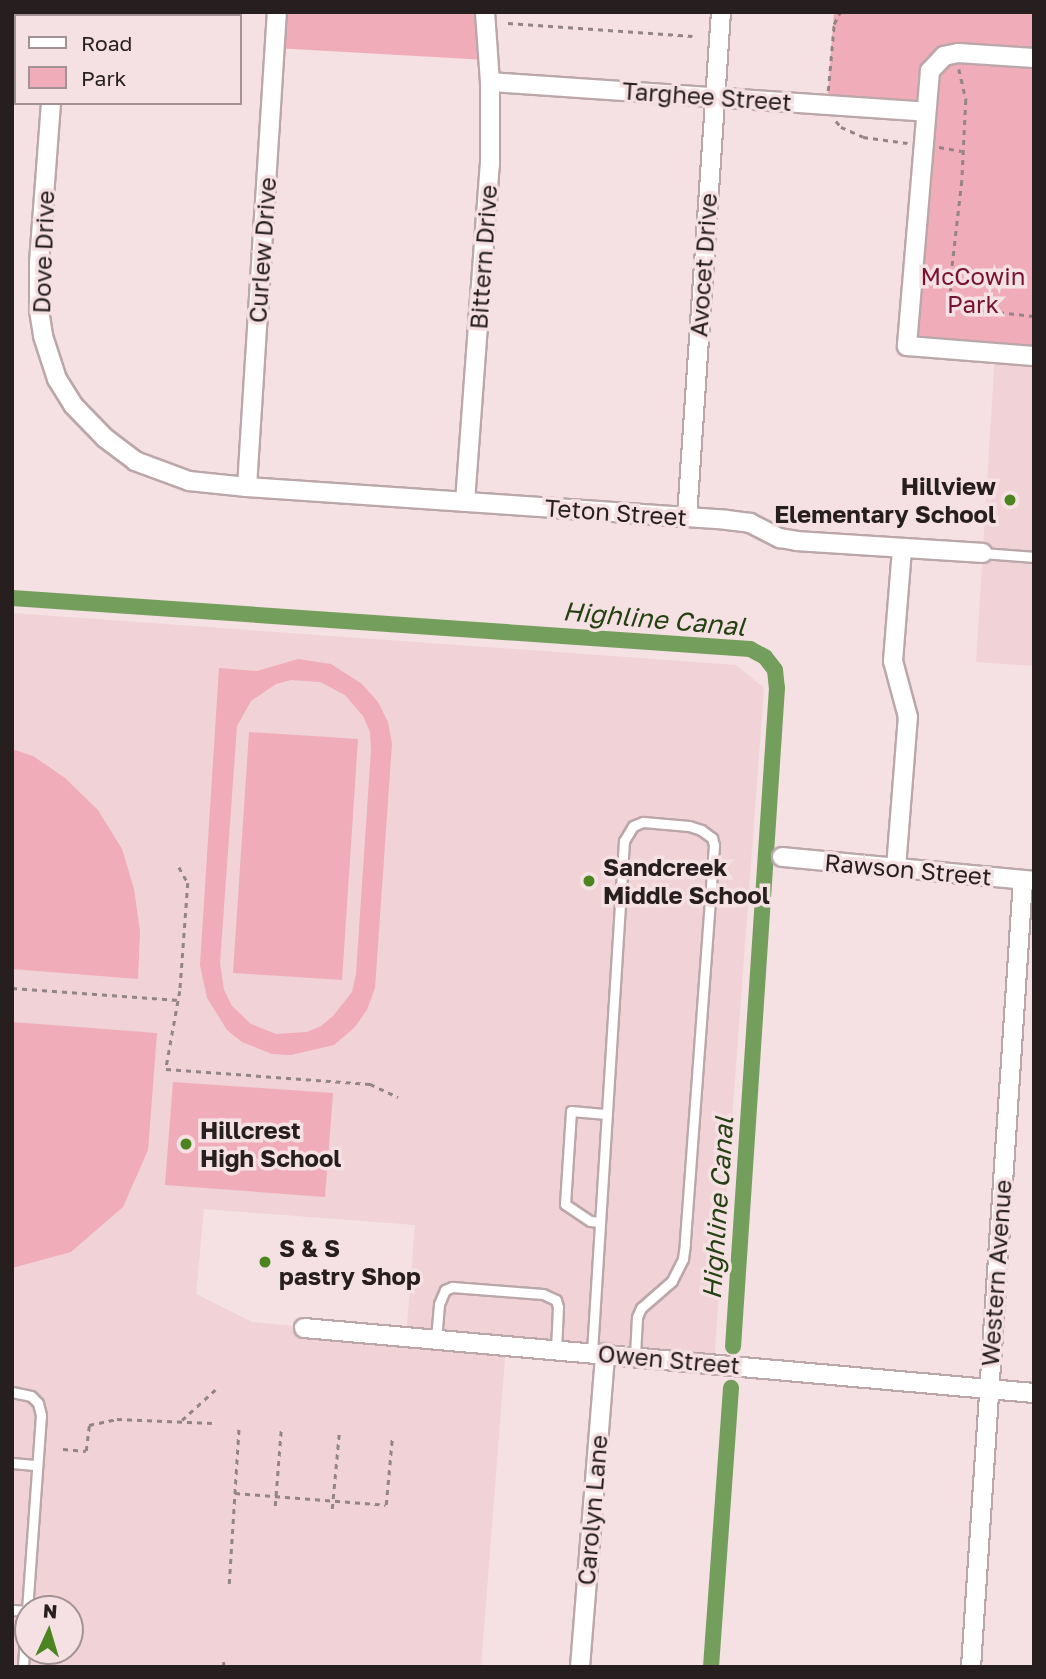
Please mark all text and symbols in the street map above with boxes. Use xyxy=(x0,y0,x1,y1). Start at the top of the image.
legend xyxy=(14,14,242,105)
text: Road xyxy=(81,30,132,56)
text: Park xyxy=(81,65,126,91)
street label: Targhee Street xyxy=(621,76,793,116)
street label: Curlew Drive xyxy=(243,176,281,324)
street label: Bittern Drive xyxy=(464,184,502,330)
street label: Dove Drive xyxy=(26,190,60,314)
street label: Avocet Drive xyxy=(684,192,722,338)
park label: McCowin Park xyxy=(921,262,1025,318)
place label: Hillview Elementary School xyxy=(774,472,996,528)
marker: Hillview Elementary School xyxy=(1002,492,1018,508)
street label: Teton Street xyxy=(544,493,688,531)
water label: Highline Canal xyxy=(562,595,746,643)
street label: Rawson Street xyxy=(823,847,993,891)
place label: Sandcreek Middle School xyxy=(603,853,770,909)
marker: Sandcreek Middle School xyxy=(581,873,597,889)
place label: Hillcrest High School xyxy=(200,1116,341,1172)
water label: Highline Canal xyxy=(696,1116,740,1300)
marker: Hillcrest High School xyxy=(178,1136,194,1152)
street label: Western Avenue xyxy=(975,1179,1017,1367)
place label: S & S pastry Shop xyxy=(279,1234,421,1290)
marker: S & S pastry Shop xyxy=(257,1254,273,1270)
street label: Owen Street xyxy=(597,1338,741,1380)
street label: Carolyn Lane xyxy=(571,1434,613,1586)
north arrow xyxy=(14,1595,84,1665)
text: N xyxy=(42,1599,58,1623)

